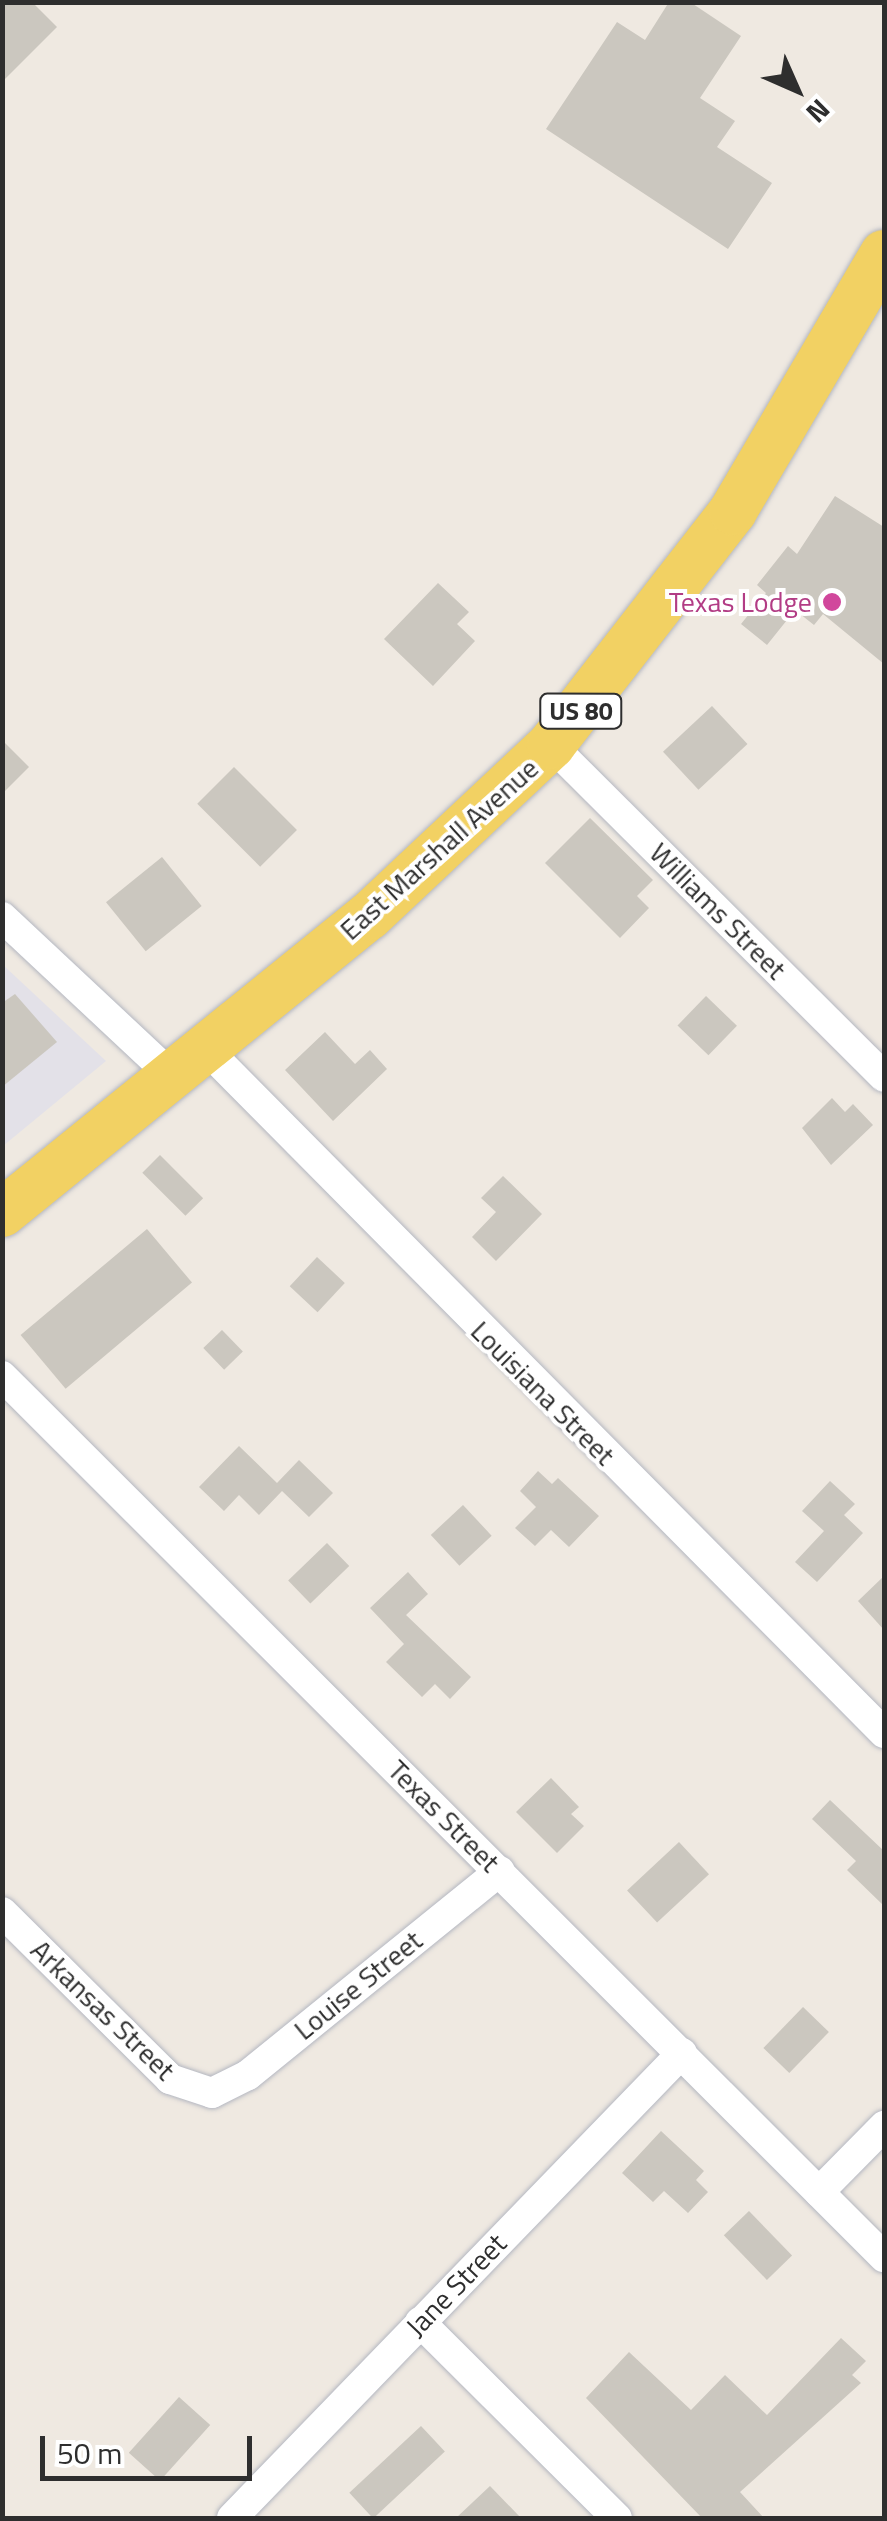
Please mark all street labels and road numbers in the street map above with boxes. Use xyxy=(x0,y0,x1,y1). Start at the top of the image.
road number: US 80 xyxy=(538,691,624,731)
street label: East Marshall Avenue xyxy=(333,751,545,947)
street label: Williams Street xyxy=(643,836,793,986)
street label: Louisiana Street xyxy=(464,1314,622,1472)
street label: Texas Street xyxy=(381,1753,507,1879)
street label: Louise Street xyxy=(287,1923,429,2047)
street label: Arkansas Street xyxy=(24,1933,182,2087)
street label: Jane Street xyxy=(399,2227,513,2343)

